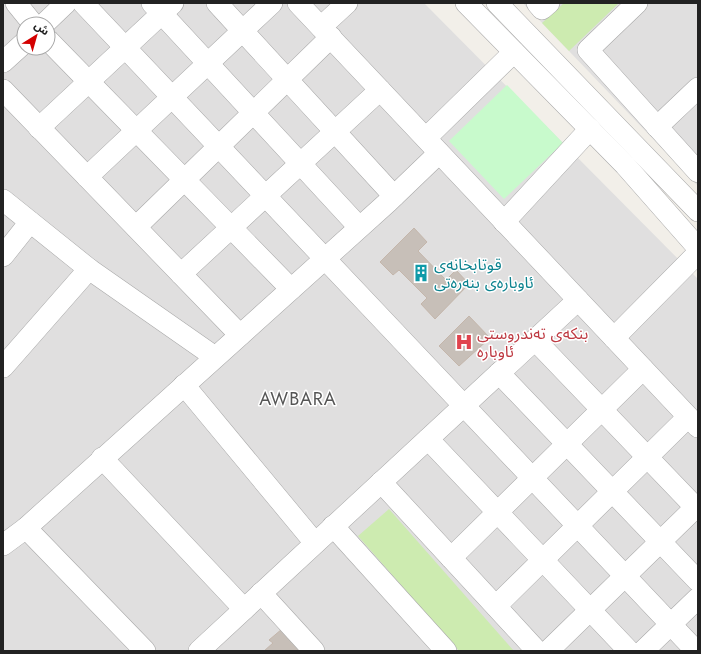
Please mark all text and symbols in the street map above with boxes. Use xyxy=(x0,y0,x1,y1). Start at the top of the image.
north arrow xyxy=(16,16,56,56)
text: ش xyxy=(31,17,53,39)
place label: قوتابخانەی ئاوبارەی بنەرەتی xyxy=(434,253,534,294)
building icon: قوتابخانەی ئاوبارەی بنەرەتی xyxy=(411,263,431,283)
place label: بنکەی تەندروستی ئاوبارە xyxy=(477,322,588,363)
hospital icon: بنکەی تەندروستی ئاوبارە xyxy=(454,332,474,352)
district label: AWBARA xyxy=(259,386,337,412)

